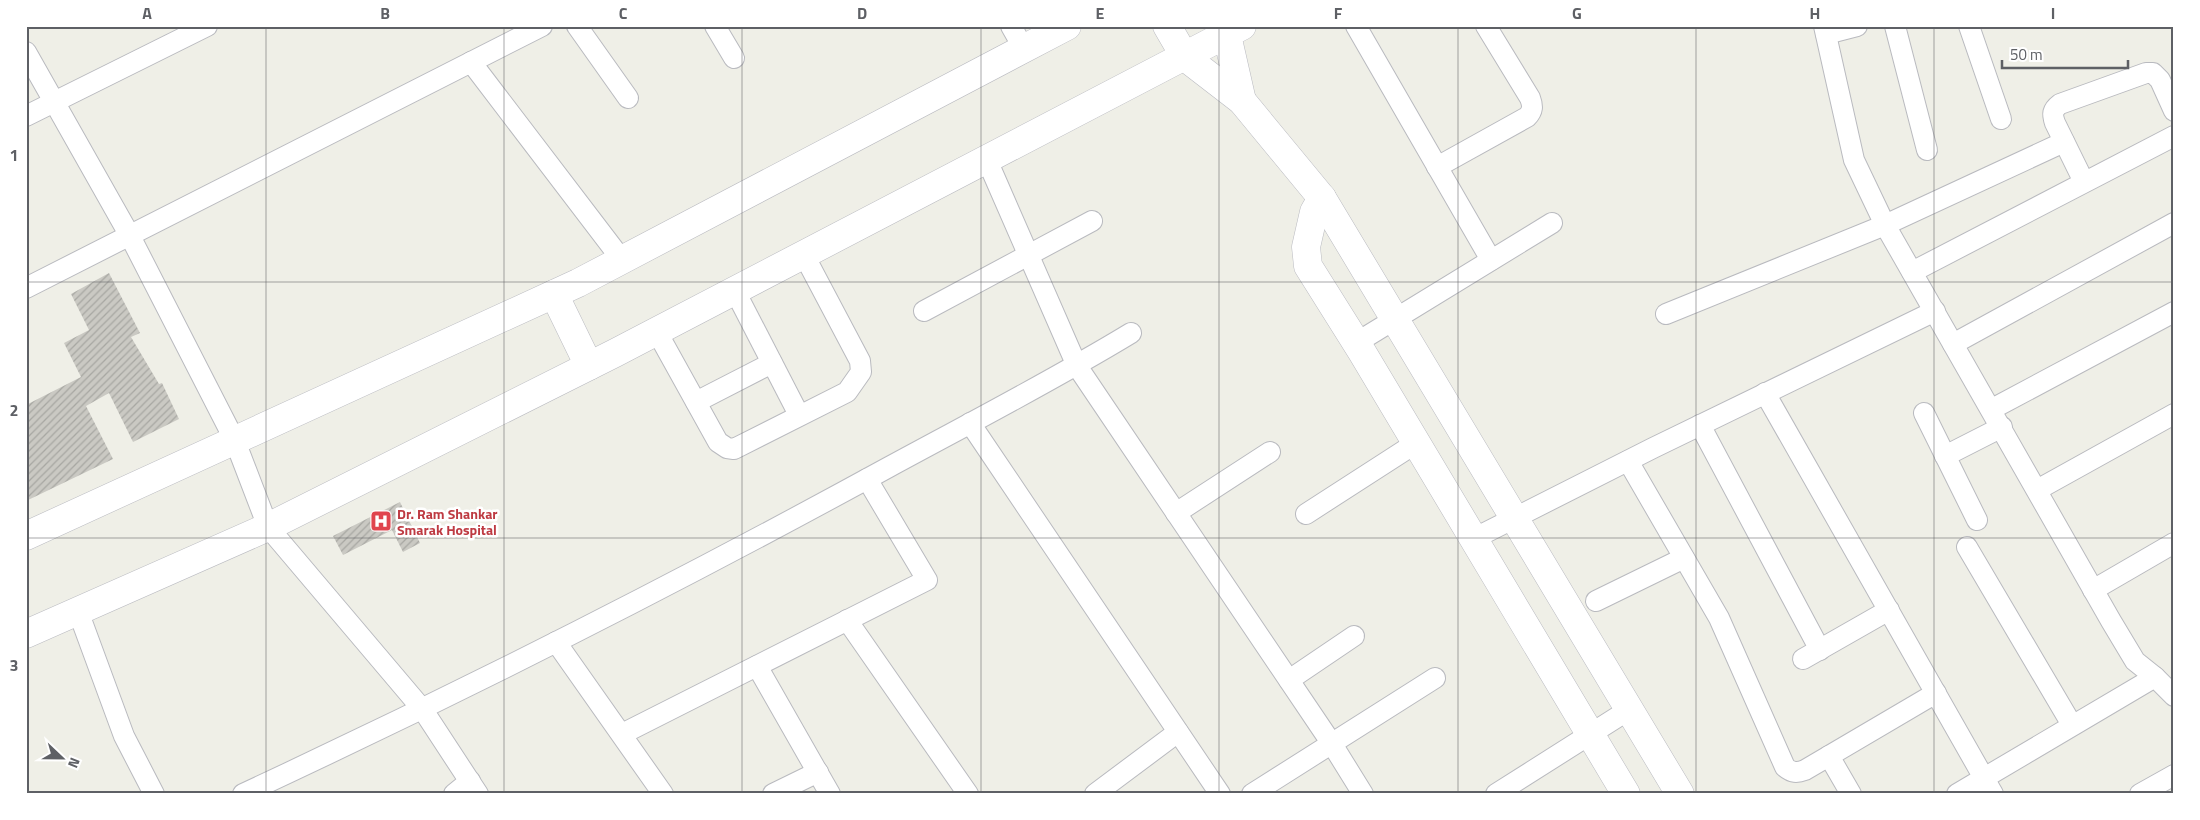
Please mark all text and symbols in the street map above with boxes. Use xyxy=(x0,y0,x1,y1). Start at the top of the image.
text: A xyxy=(142,1,152,25)
text: B xyxy=(380,1,390,25)
text: C xyxy=(619,1,628,25)
text: D xyxy=(857,1,867,25)
text: E xyxy=(1096,1,1105,25)
text: F xyxy=(1334,1,1343,25)
text: G xyxy=(1572,1,1582,25)
text: H xyxy=(1810,1,1820,25)
text: I xyxy=(2051,1,2055,25)
scale bar xyxy=(2002,38,2129,70)
text: 50 m xyxy=(2010,43,2043,66)
text: 1 xyxy=(10,143,18,167)
text: 2 xyxy=(10,398,18,422)
place label: Dr. Ram Shankar Smarak Hospital xyxy=(397,503,498,540)
hospital icon: Dr. Ram Shankar Smarak Hospital xyxy=(369,509,393,533)
text: 3 xyxy=(10,653,18,677)
north arrow xyxy=(38,732,88,782)
text: N xyxy=(63,755,86,771)

